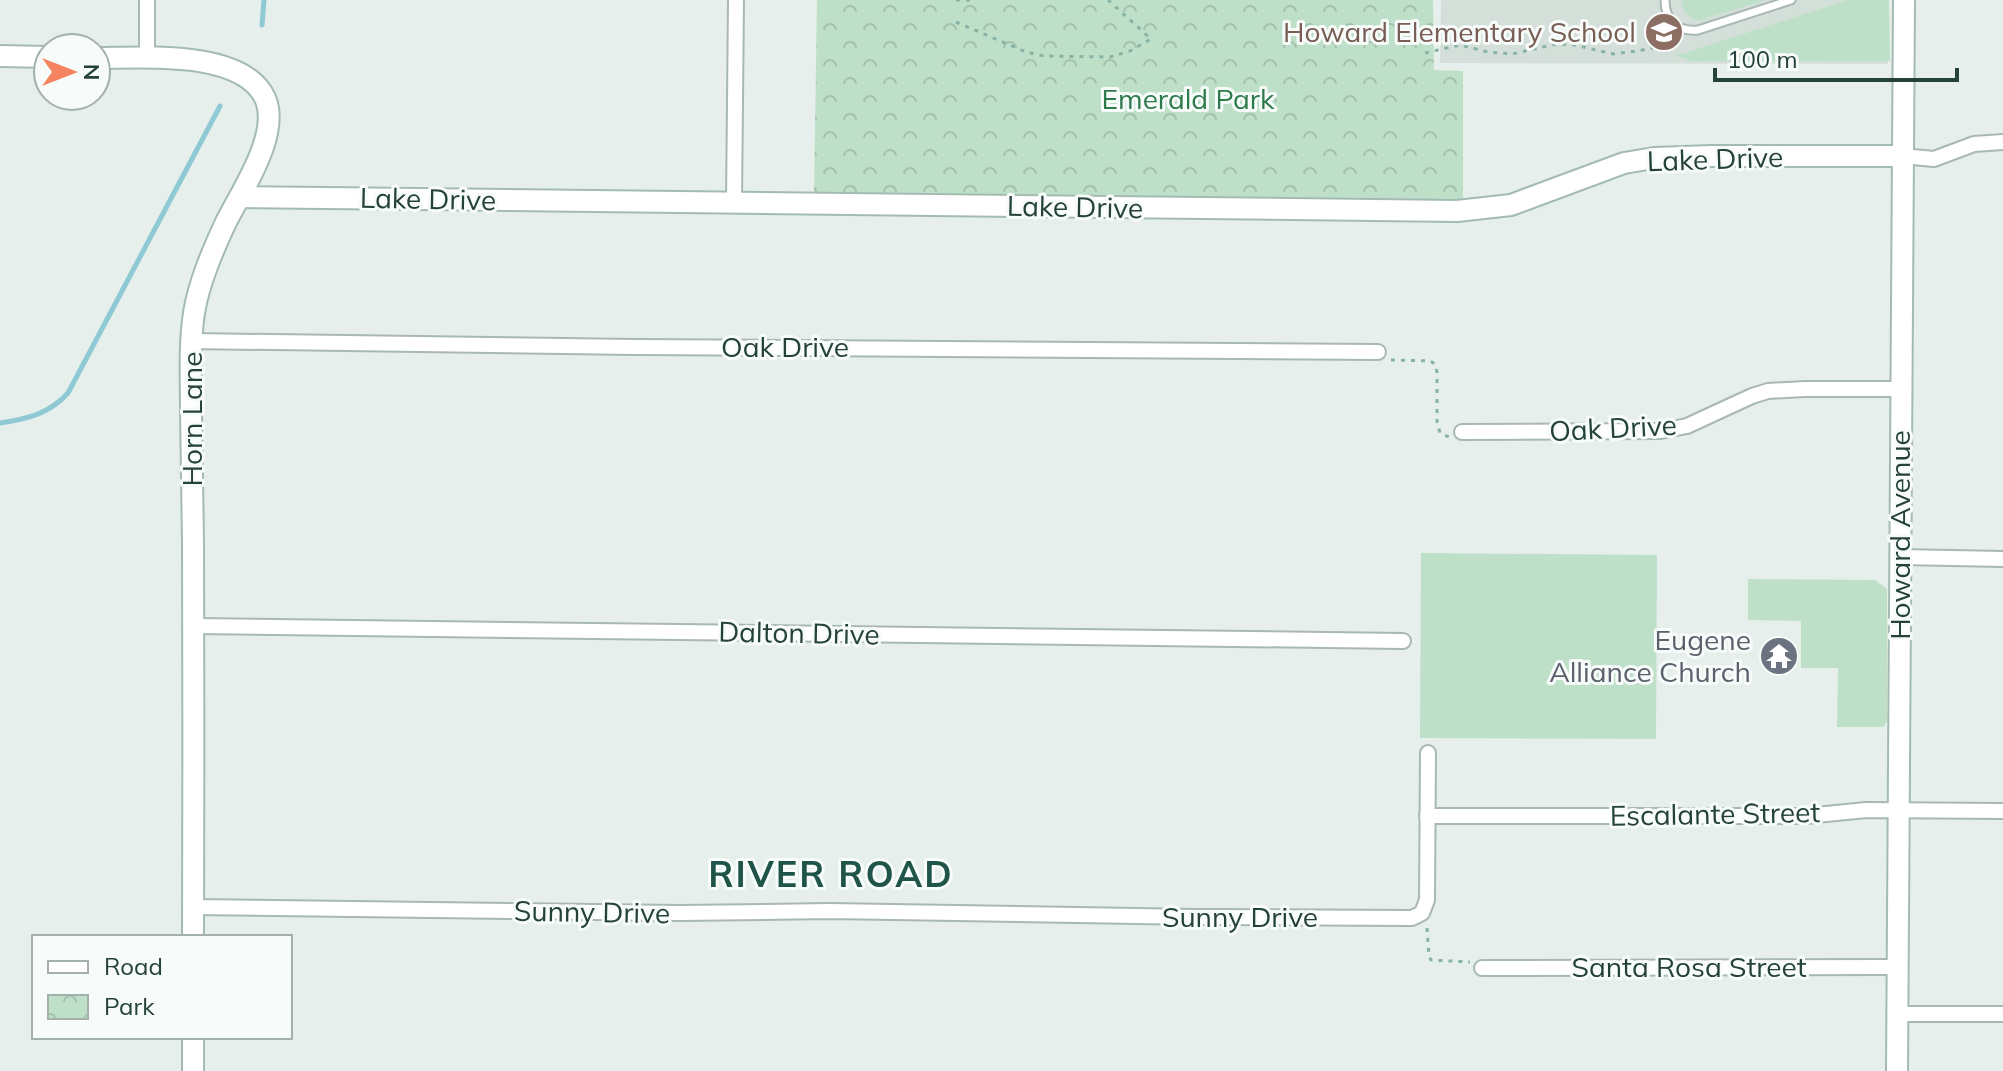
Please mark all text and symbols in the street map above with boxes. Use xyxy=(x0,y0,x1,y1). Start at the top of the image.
school or university icon: Howard Elementary School xyxy=(1643,11,1685,53)
place label: Howard Elementary School xyxy=(1283,14,1636,49)
north arrow xyxy=(32,32,112,112)
scale bar xyxy=(1715,32,1957,82)
text: 100 m xyxy=(1727,44,1798,74)
text: N xyxy=(78,64,106,80)
park label: Emerald Park xyxy=(1102,81,1275,116)
street label: Lake Drive xyxy=(1646,139,1784,178)
street label: Lake Drive xyxy=(360,180,496,217)
street label: Lake Drive xyxy=(1007,188,1143,225)
street label: Oak Drive xyxy=(721,329,849,364)
street label: Horn Lane xyxy=(174,351,209,487)
street label: Oak Drive xyxy=(1548,407,1678,448)
street label: Howard Avenue xyxy=(1882,430,1917,640)
street label: Dalton Drive xyxy=(718,614,880,651)
place label: Eugene Alliance Church xyxy=(1549,622,1751,689)
temple icon: Eugene Alliance Church xyxy=(1758,635,1800,677)
street label: Escalante Street xyxy=(1610,794,1821,833)
district label: RIVER ROAD xyxy=(708,851,954,896)
street label: Sunny Drive xyxy=(514,893,670,930)
street label: Sunny Drive xyxy=(1162,899,1318,934)
legend xyxy=(32,935,292,1039)
street label: Santa Rosa Street xyxy=(1571,949,1807,984)
text: Road xyxy=(104,951,163,981)
text: Park xyxy=(104,991,155,1021)

